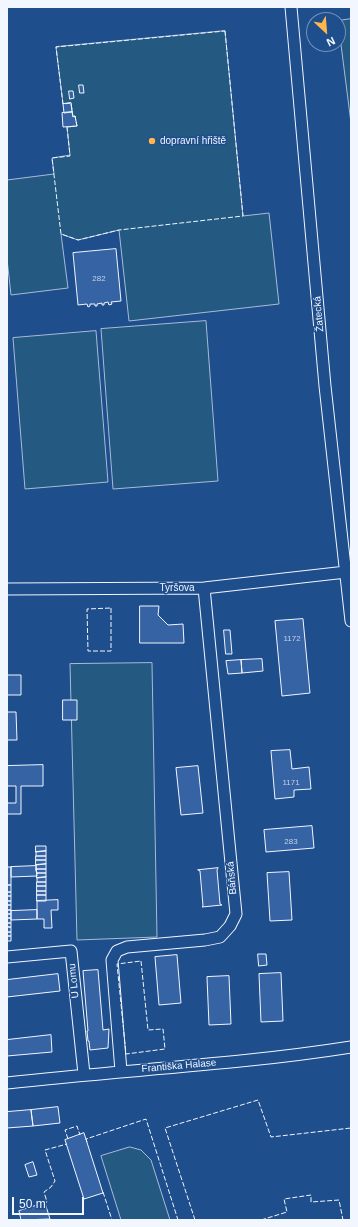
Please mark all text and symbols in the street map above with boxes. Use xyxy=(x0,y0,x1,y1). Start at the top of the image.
north arrow xyxy=(306,12,346,52)
text: N xyxy=(325,35,337,49)
place label: dopravní hřiště xyxy=(160,135,226,147)
marker: dopravní hřiště xyxy=(147,136,157,146)
house number: 282 xyxy=(92,274,106,284)
street label: Žatecká xyxy=(311,296,327,332)
street label: Tyršova xyxy=(159,582,195,594)
house number: 1172 xyxy=(283,634,301,644)
house number: 1171 xyxy=(282,778,300,788)
house number: 283 xyxy=(284,837,298,847)
street label: Báňská xyxy=(225,861,239,895)
street label: U Lomu xyxy=(66,963,82,999)
street label: Františka Halase xyxy=(141,1057,217,1075)
scale bar xyxy=(14,1189,86,1215)
text: 50 m xyxy=(19,1197,46,1211)

